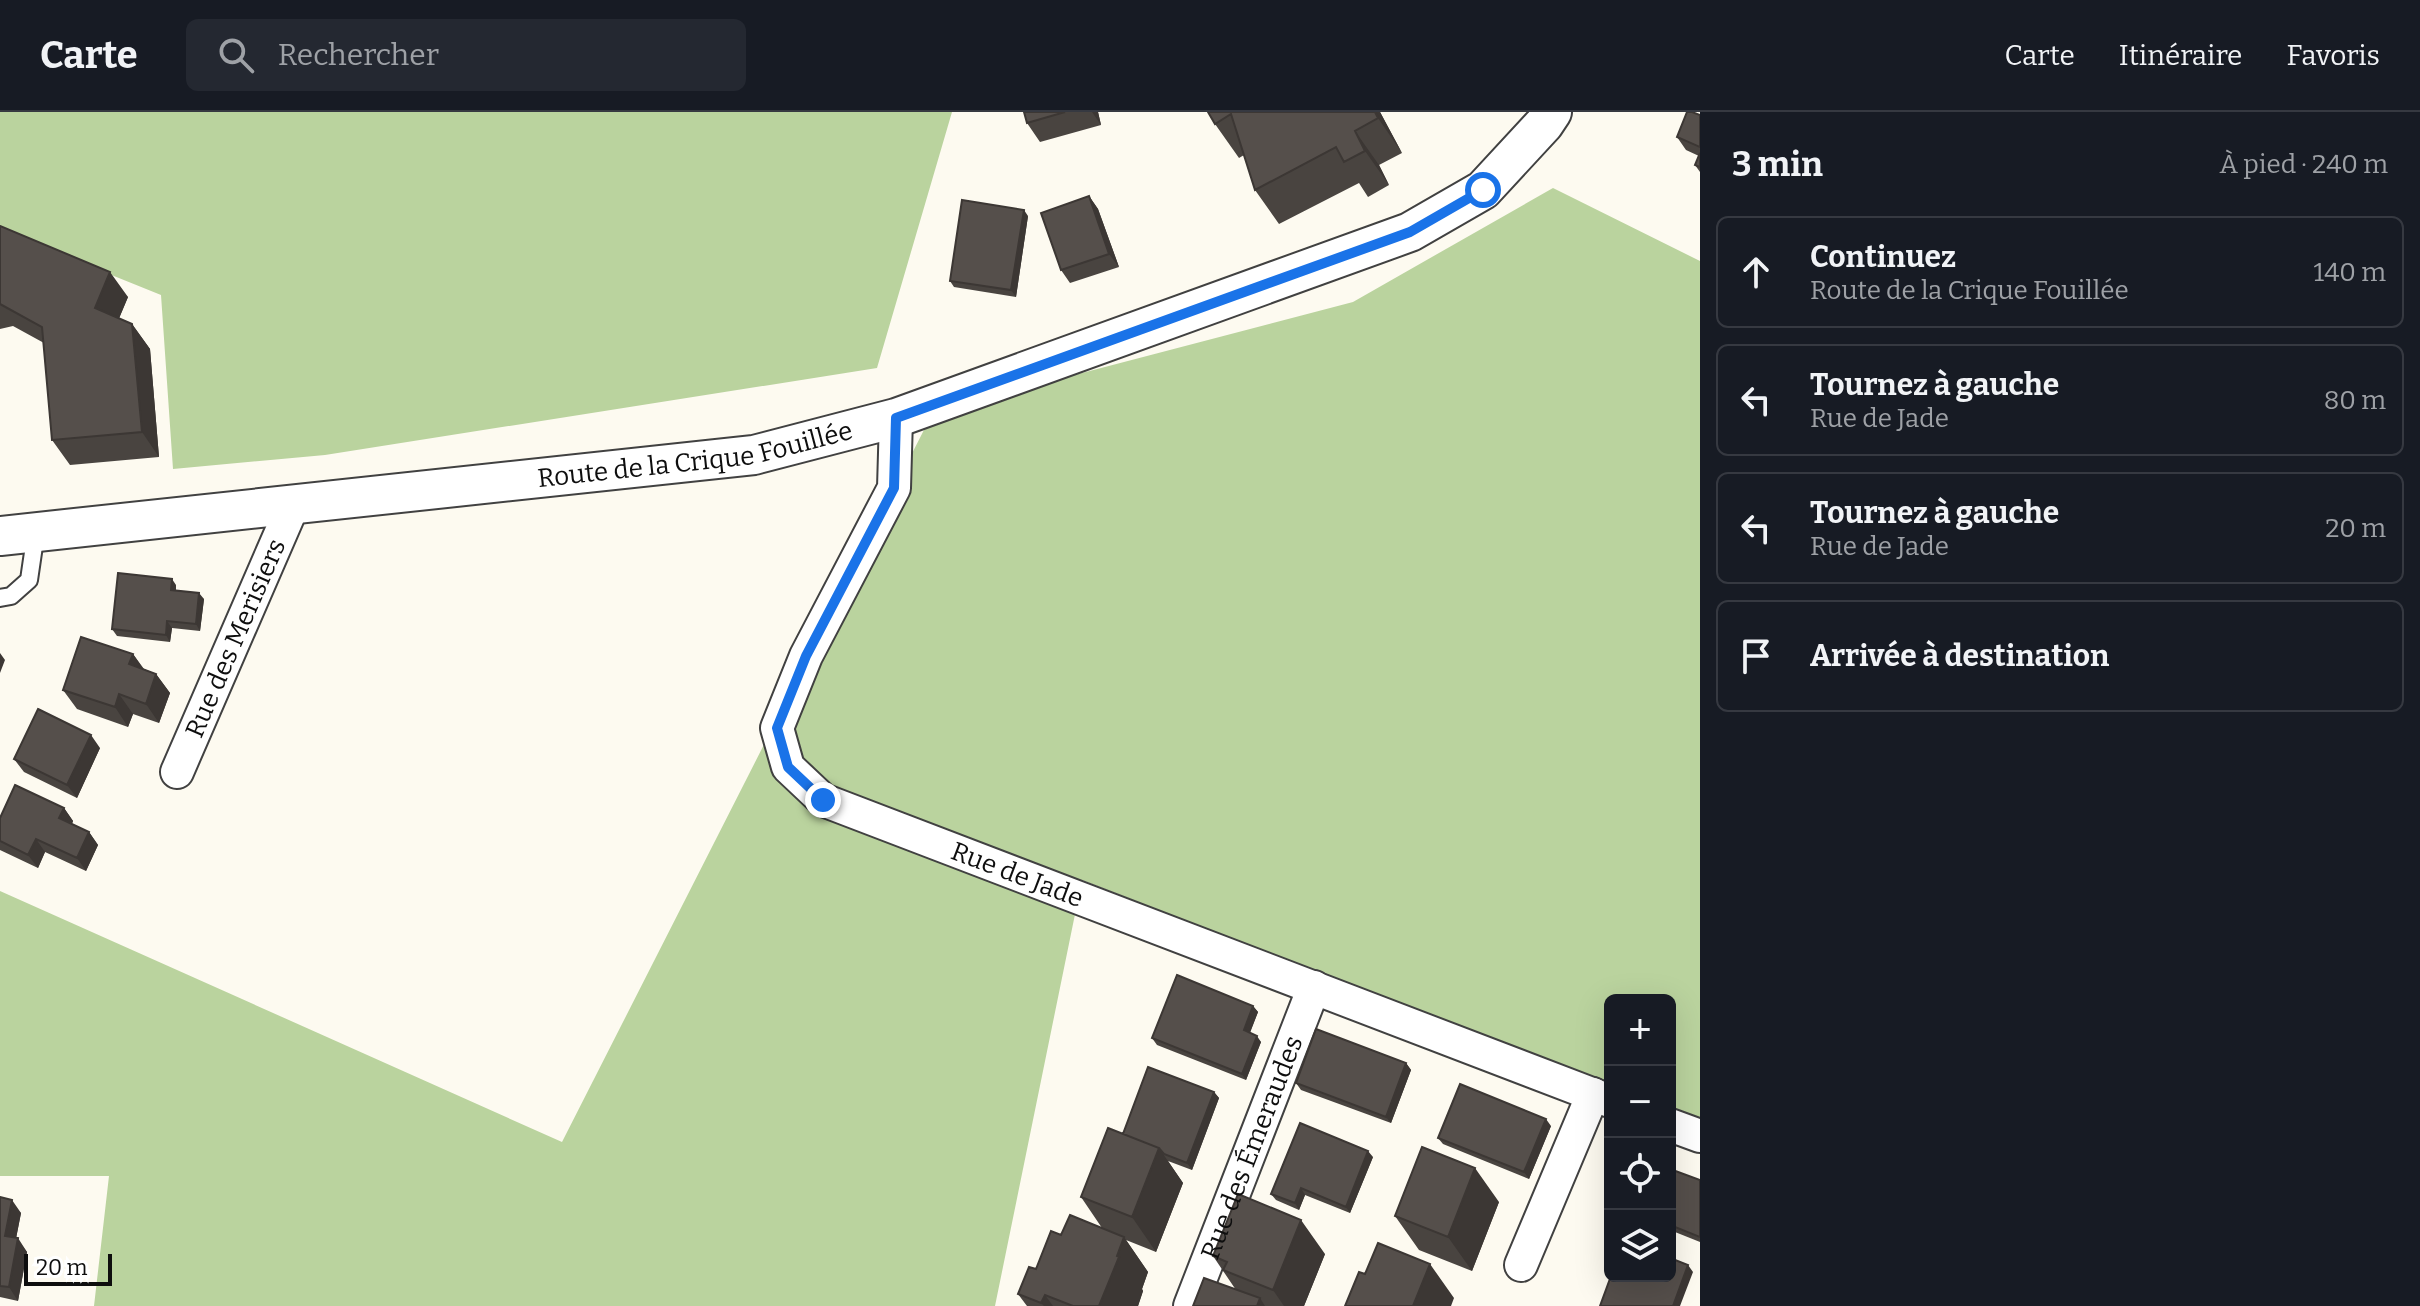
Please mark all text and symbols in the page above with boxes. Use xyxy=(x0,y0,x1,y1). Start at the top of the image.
search box xyxy=(186,19,746,91)
text: Carte xyxy=(40,32,138,78)
icon: search xyxy=(214,33,258,77)
text: Rechercher xyxy=(278,37,439,73)
text: Carte xyxy=(2005,39,2075,72)
text: Itinéraire xyxy=(2119,39,2242,72)
text: Favoris xyxy=(2286,39,2380,72)
text: 3 min xyxy=(1732,144,1823,185)
text: À pied · 240 m xyxy=(2220,149,2388,180)
route start xyxy=(1465,172,1501,208)
text: Continuez xyxy=(1810,239,1956,275)
icon: ahead xyxy=(1734,250,1778,294)
text: 140 m xyxy=(2314,257,2386,288)
text: Route de la Crique Fouillée xyxy=(1810,275,2129,306)
text: Tournez à gauche xyxy=(1810,367,2059,403)
icon: left xyxy=(1734,378,1778,422)
text: 80 m xyxy=(2324,385,2386,416)
text: Rue de Jade xyxy=(1810,403,1949,434)
street label: Route de la Crique Fouillée xyxy=(536,415,856,494)
text: Tournez à gauche xyxy=(1810,495,2059,531)
icon: left xyxy=(1734,506,1778,550)
text: 20 m xyxy=(2325,513,2386,544)
text: Rue de Jade xyxy=(1810,531,1949,562)
street label: Rue des Merisiers xyxy=(178,534,292,742)
icon: arrive xyxy=(1734,634,1778,678)
text: Arrivée à destination xyxy=(1810,638,2109,674)
route end xyxy=(805,782,841,818)
street label: Rue de Jade xyxy=(947,835,1088,914)
map controls xyxy=(1604,994,1676,1282)
button: + xyxy=(1604,994,1676,1066)
street label: Rue des Émeraudes xyxy=(1194,1031,1309,1264)
button: − xyxy=(1604,1066,1676,1138)
button: locate xyxy=(1604,1138,1676,1210)
button: layers xyxy=(1604,1210,1676,1282)
scale bar xyxy=(24,1250,112,1286)
text: 20 m xyxy=(36,1254,87,1281)

